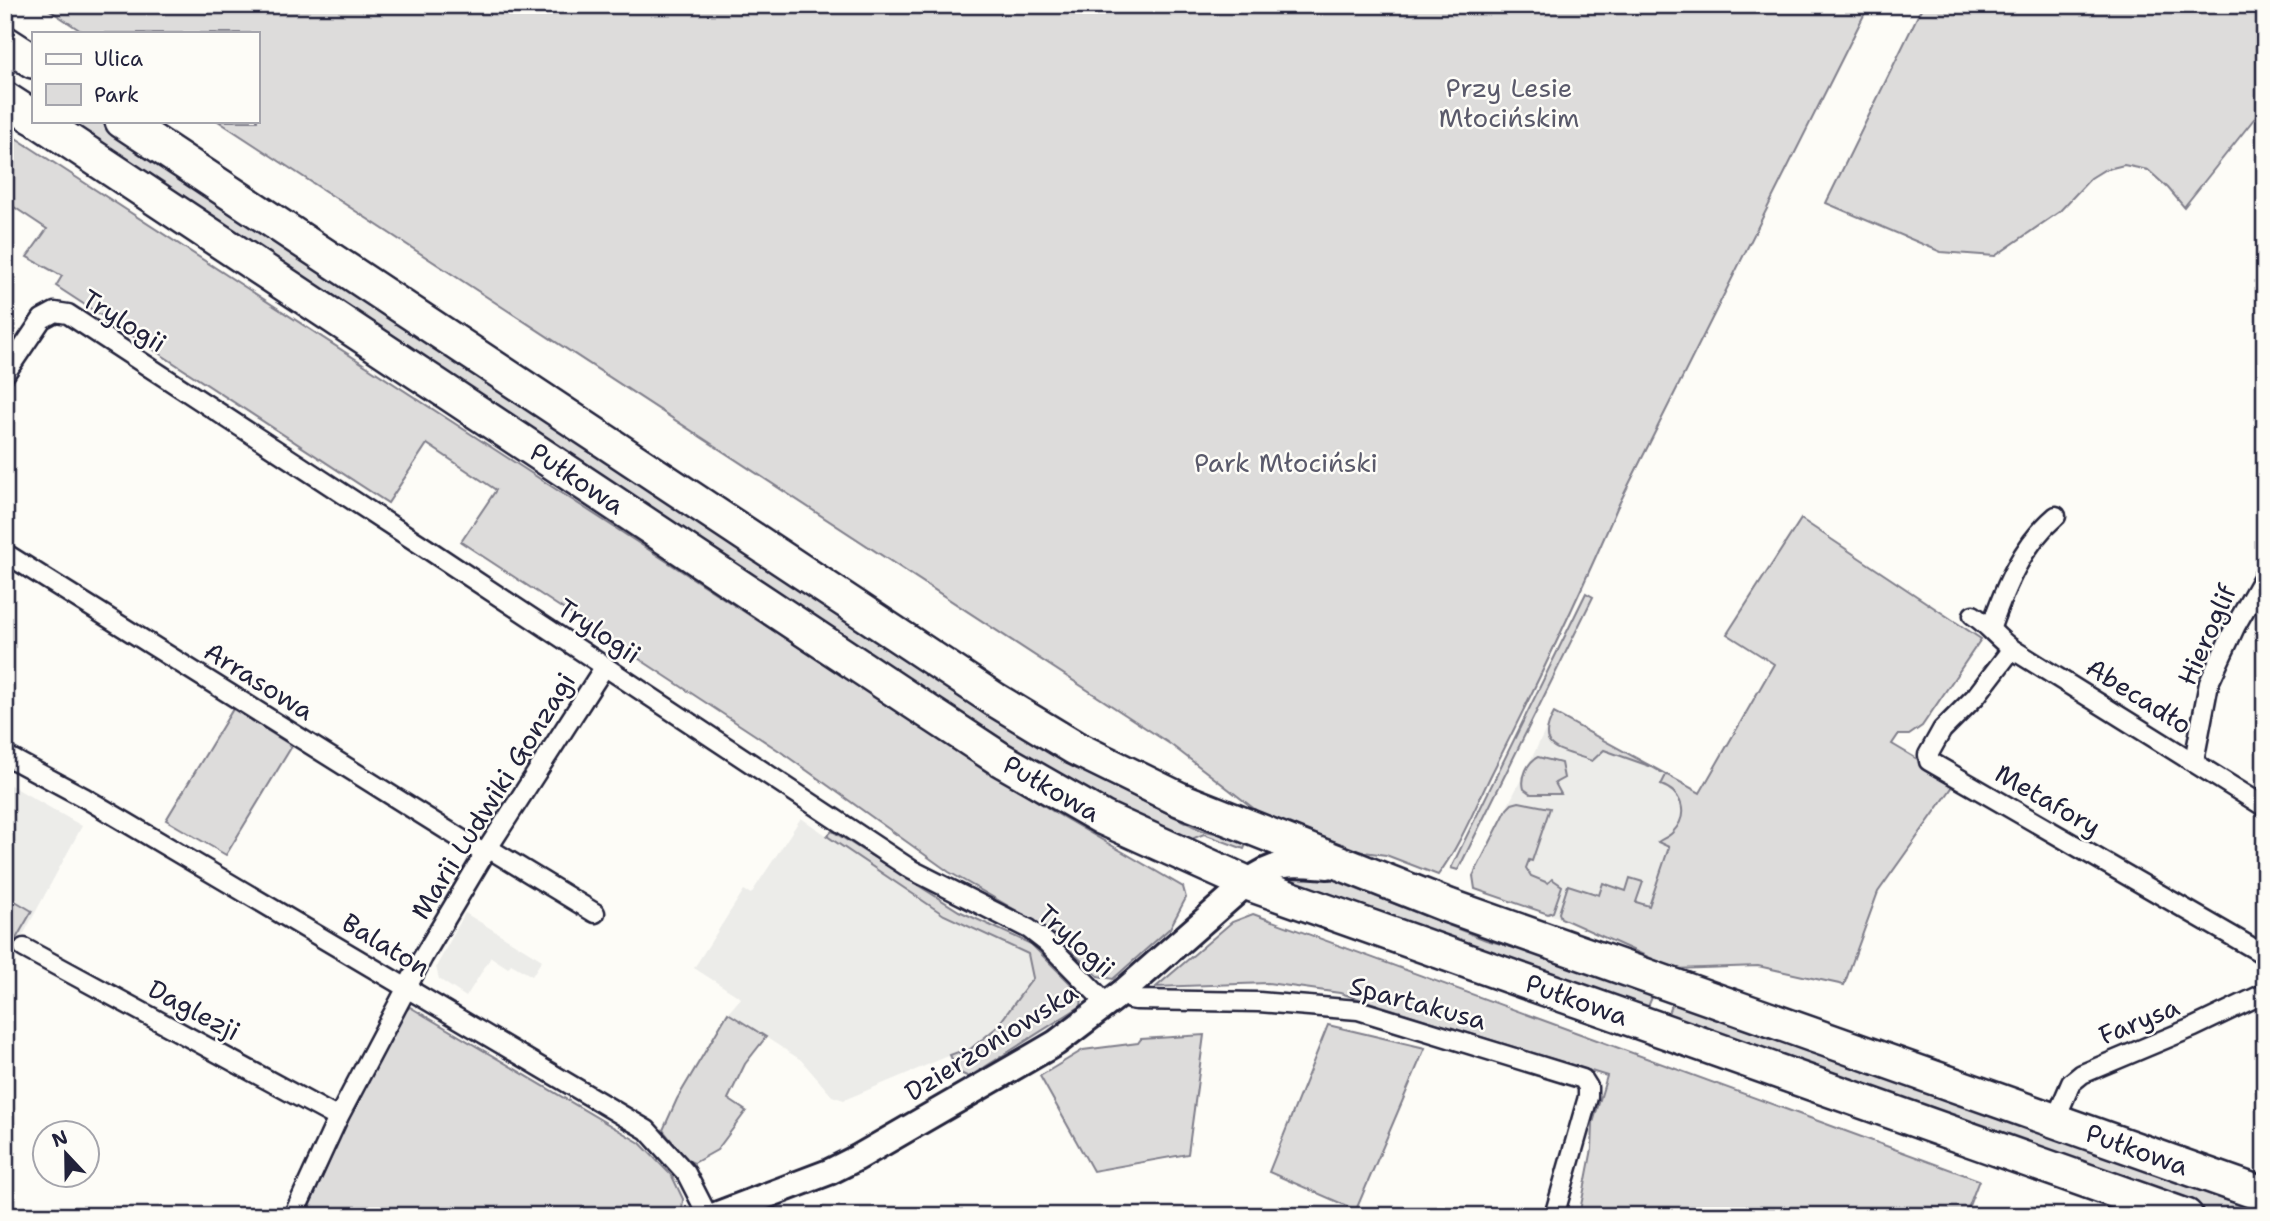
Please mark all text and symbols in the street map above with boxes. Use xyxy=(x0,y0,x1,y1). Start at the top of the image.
legend xyxy=(32,32,259,122)
text: Ulica xyxy=(94,45,143,73)
park label: Przy Lesie Młocińskim xyxy=(1438,70,1580,135)
text: Park xyxy=(94,81,139,109)
street label: Trylogii xyxy=(75,281,173,360)
street label: Pułkowa xyxy=(523,434,631,522)
park label: Park Młociński xyxy=(1194,445,1378,480)
street label: Hieroglif xyxy=(2169,578,2244,691)
street label: Trylogii xyxy=(551,590,648,671)
street label: Arrasowa xyxy=(198,633,321,728)
street label: Abecadło xyxy=(2080,649,2199,742)
street label: Marii Ludwiki Gonzagi xyxy=(402,666,583,926)
street label: Pułkowa xyxy=(997,746,1107,830)
street label: Metafory xyxy=(1989,755,2107,844)
street label: Trylogii xyxy=(1030,896,1123,985)
street label: Balaton xyxy=(336,905,437,985)
street label: Pułkowa xyxy=(1521,965,1633,1034)
street label: Spartakusa xyxy=(1346,967,1490,1038)
street label: Daglezji xyxy=(142,971,246,1048)
street label: Dzierżoniowska xyxy=(898,974,1084,1109)
street label: Farysa xyxy=(2093,989,2184,1052)
street label: Pułkowa xyxy=(2081,1115,2193,1183)
north arrow xyxy=(32,1120,102,1190)
text: N xyxy=(48,1124,71,1153)

